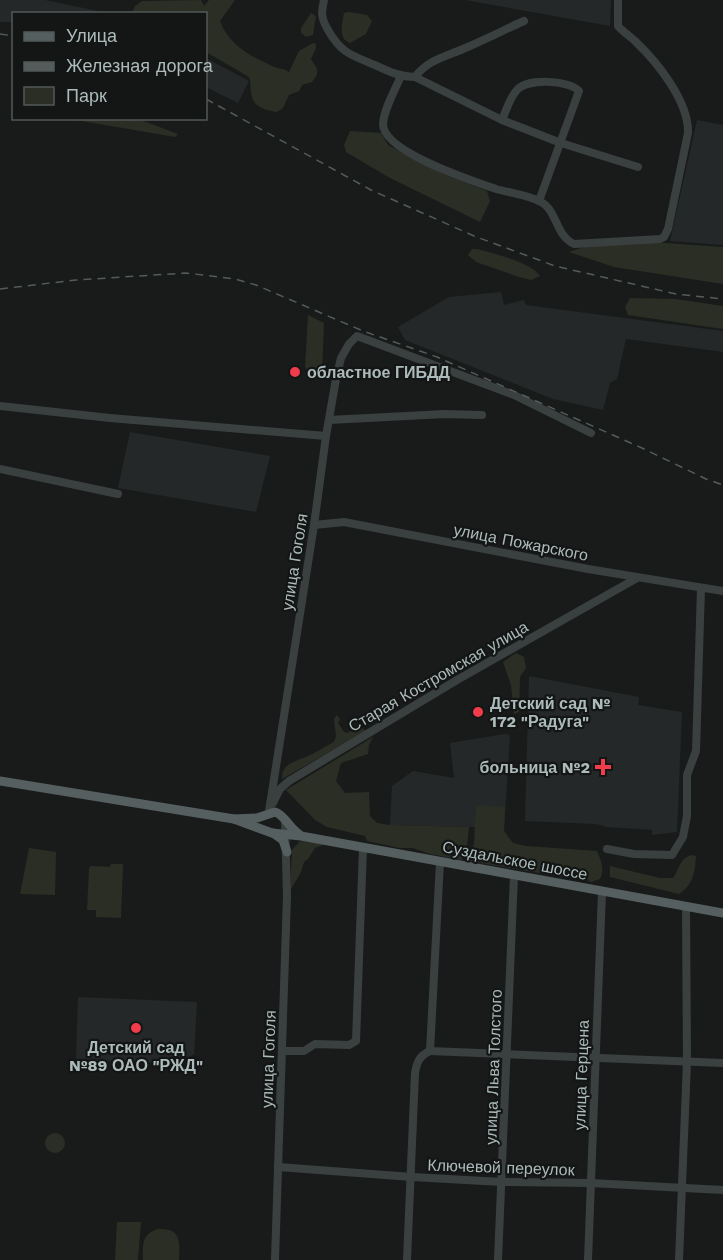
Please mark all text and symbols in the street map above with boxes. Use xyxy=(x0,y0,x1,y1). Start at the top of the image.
legend xyxy=(12,12,207,120)
text: Улица xyxy=(66,25,118,46)
text: Железная дорога xyxy=(66,55,214,76)
text: Парк xyxy=(66,85,107,106)
place label: областное ГИБДД xyxy=(307,363,450,382)
marker: областное ГИБДД xyxy=(288,365,302,379)
street label: улица Гоголя xyxy=(277,512,312,612)
street label: улица Пожарского xyxy=(452,520,590,565)
street label: Старая Костромская улица xyxy=(345,617,532,736)
place label: Детский сад № 172 "Радуга" xyxy=(490,694,611,731)
marker: Детский сад № 172 "Радуга" xyxy=(471,705,485,719)
place label: больница №2 xyxy=(480,758,590,777)
marker: больница №2 xyxy=(594,758,612,776)
street label: Суздальское шоссе xyxy=(441,837,589,884)
street label: улица Льва Толстого xyxy=(481,989,506,1145)
street label: улица Гоголя xyxy=(257,1010,280,1108)
street label: улица Герцена xyxy=(570,1019,593,1131)
marker: Детский сад №89 ОАО "РЖД" xyxy=(129,1021,143,1035)
place label: Детский сад №89 ОАО "РЖД" xyxy=(69,1038,203,1075)
street label: Ключевой переулок xyxy=(427,1155,576,1180)

